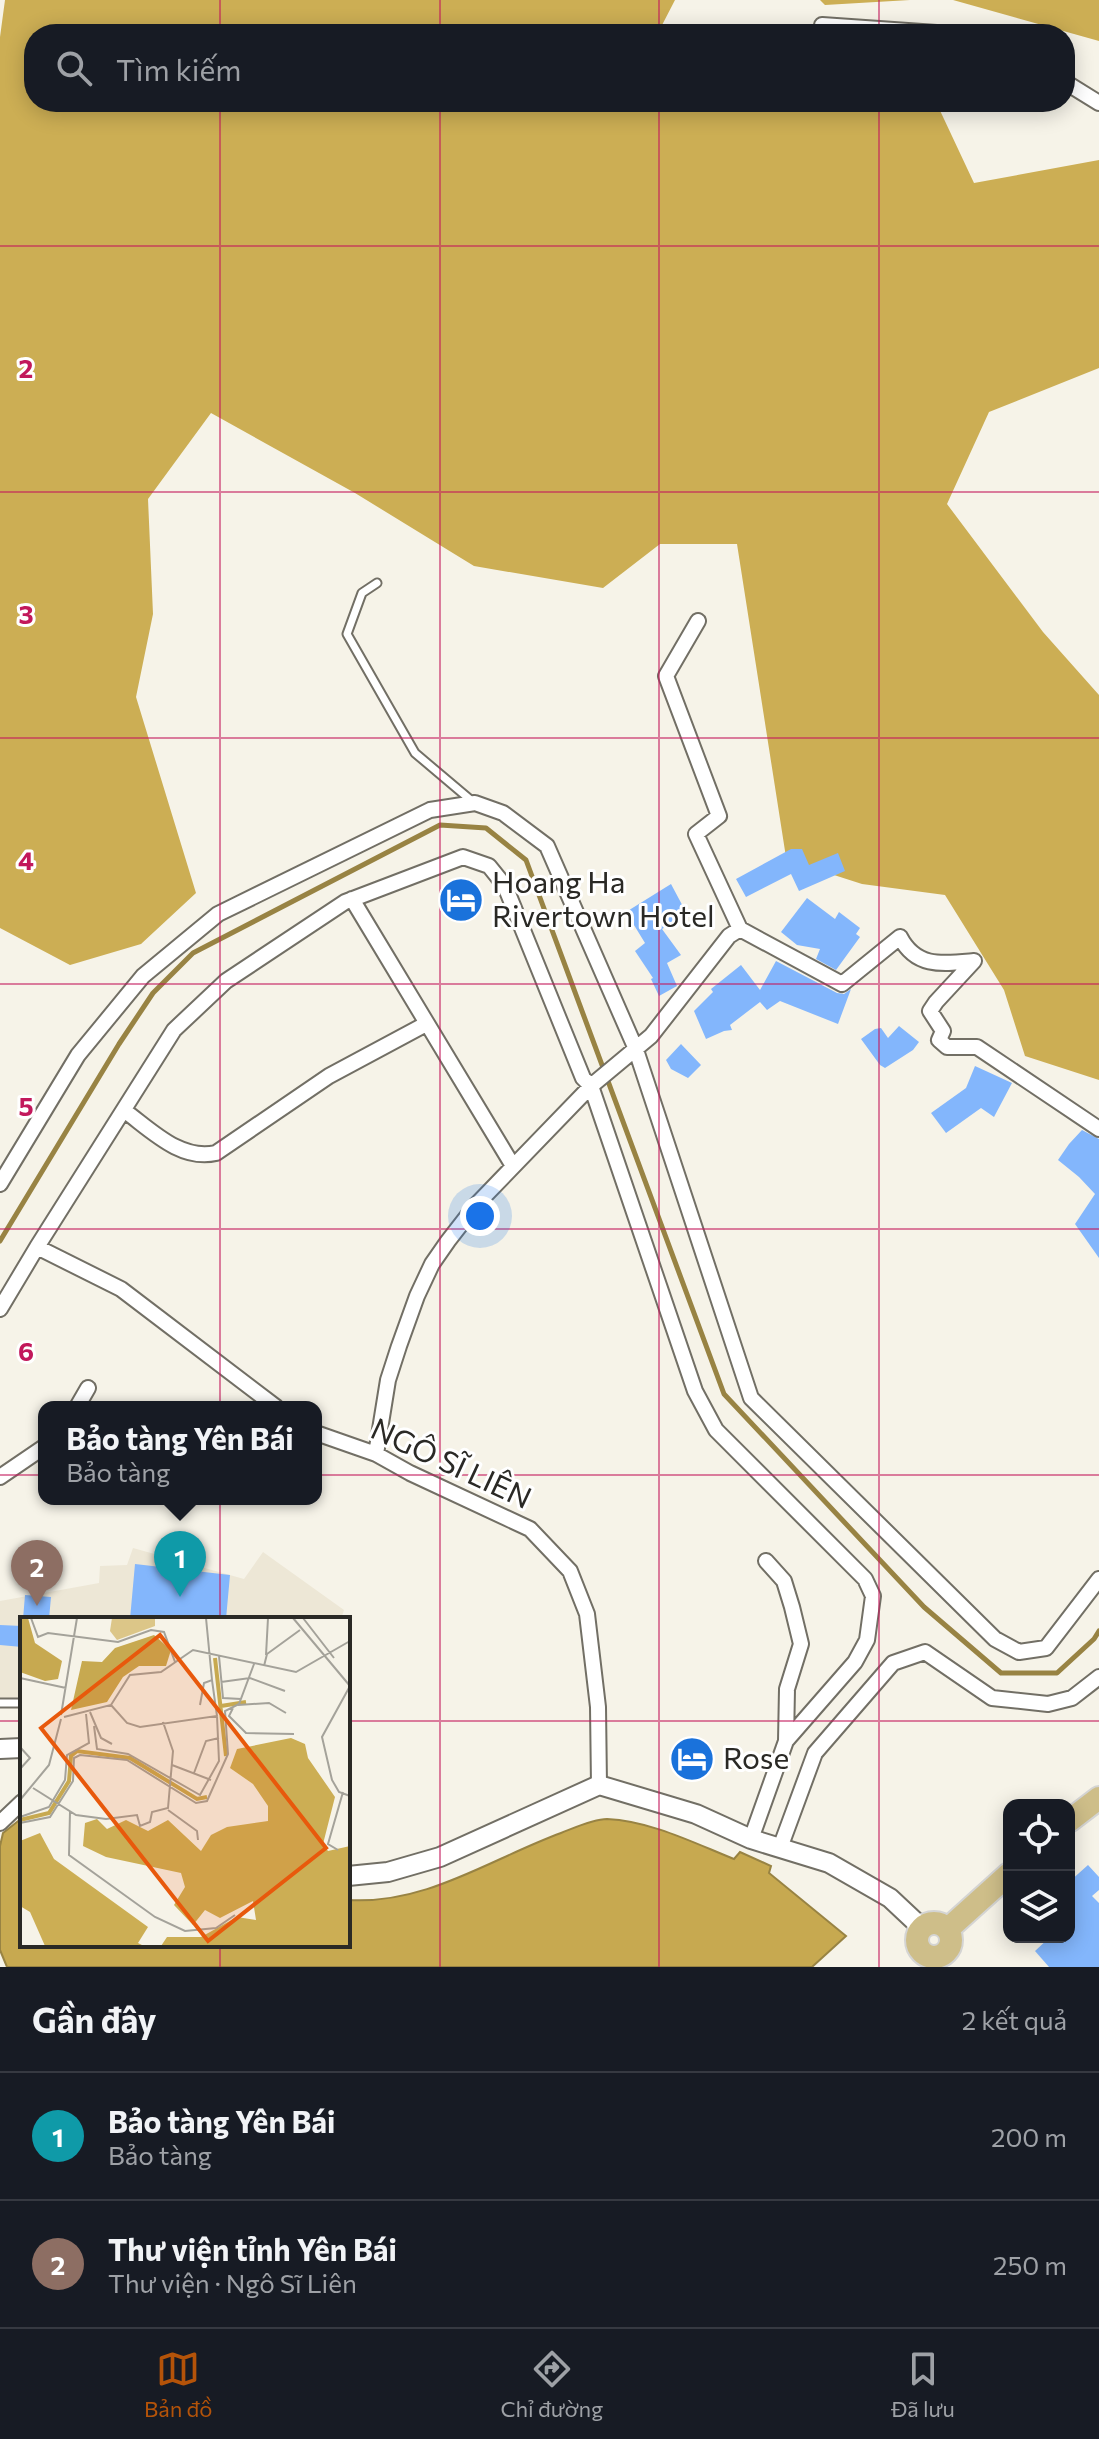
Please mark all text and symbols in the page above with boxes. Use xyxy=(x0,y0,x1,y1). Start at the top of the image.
search box xyxy=(24,24,1075,112)
icon: search xyxy=(52,46,96,90)
text: Tìm kiếm xyxy=(116,50,241,87)
text: 2 xyxy=(19,352,33,383)
text: 3 xyxy=(18,598,34,629)
text: 4 xyxy=(18,844,34,875)
place label: Hoang Ha Rivertown Hotel xyxy=(492,862,715,933)
hotel icon: Hoang Ha Rivertown Hotel xyxy=(437,876,485,924)
text: 5 xyxy=(18,1090,34,1121)
your location xyxy=(460,1196,500,1236)
text: 6 xyxy=(18,1335,34,1366)
popup xyxy=(38,1401,322,1505)
street label: NGÔ SĨ LIÊN xyxy=(366,1409,538,1515)
text: Bảo tàng Yên Bái xyxy=(66,1419,294,1456)
text: Bảo tàng xyxy=(66,1456,170,1487)
pin: 1 xyxy=(154,1531,206,1597)
pin: 2 xyxy=(11,1540,63,1606)
inset map xyxy=(20,1617,350,1947)
hotel icon: Rose xyxy=(668,1735,716,1783)
place label: Rose xyxy=(723,1738,789,1775)
map controls xyxy=(1003,1799,1075,1943)
button: locate xyxy=(1003,1799,1075,1871)
button: layers xyxy=(1003,1871,1075,1943)
text: Gần đây xyxy=(32,1998,157,2040)
text: 2 kết quả xyxy=(962,2004,1067,2035)
text: Bảo tàng Yên Bái xyxy=(108,2102,335,2139)
text: 1 xyxy=(52,2121,64,2152)
text: 200 m xyxy=(991,2121,1067,2152)
text: Bảo tàng xyxy=(108,2139,212,2170)
text: Thư viện tỉnh Yên Bái xyxy=(108,2230,397,2267)
text: 2 xyxy=(51,2249,65,2280)
text: 250 m xyxy=(993,2249,1067,2280)
text: Thư viện · Ngô Sĩ Liên xyxy=(108,2267,357,2298)
tab: Bản đồ xyxy=(144,2347,212,2422)
tab: Chỉ đường xyxy=(500,2347,603,2422)
tab: Đã lưu xyxy=(891,2347,955,2422)

